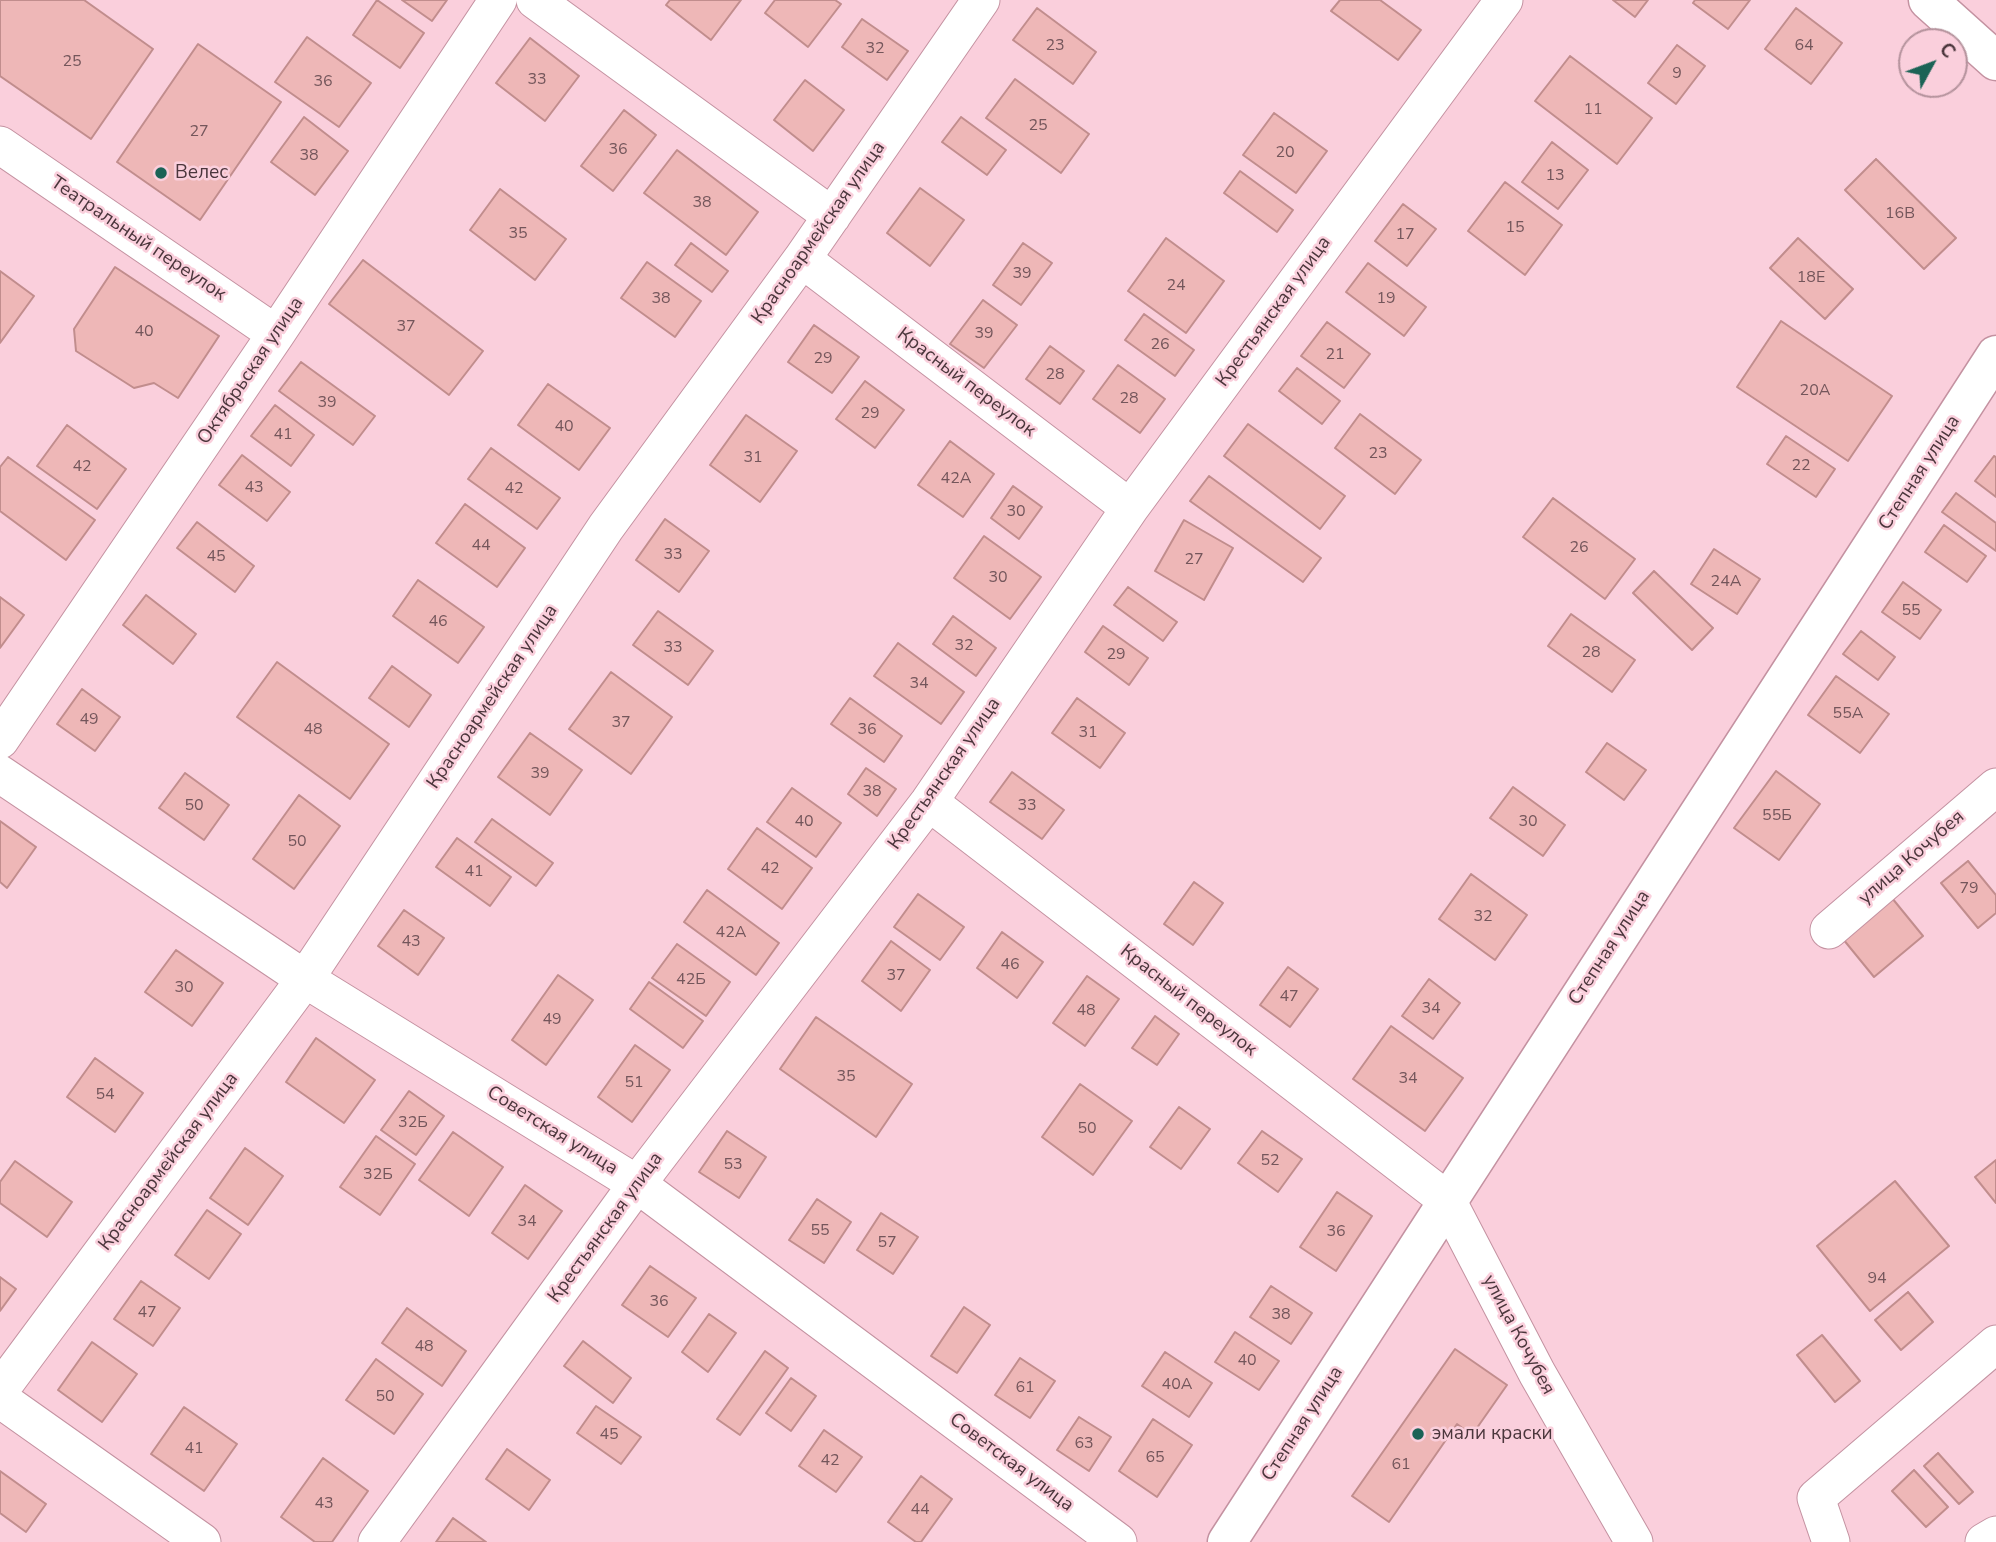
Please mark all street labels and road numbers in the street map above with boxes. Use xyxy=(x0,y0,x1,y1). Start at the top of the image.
street label: Красноармейская улица xyxy=(747,137,891,329)
street label: Театральный переулок xyxy=(46,172,230,306)
street label: Крестьянская улица xyxy=(1212,232,1336,392)
street label: Октябрьская улица xyxy=(193,293,309,449)
street label: Красный переулок xyxy=(892,323,1040,443)
street label: Степная улица xyxy=(1874,411,1966,535)
street label: Красноармейская улица xyxy=(423,601,563,793)
street label: Крестьянская улица xyxy=(884,694,1006,854)
street label: улица Кочубея xyxy=(1855,806,1969,910)
street label: Степная улица xyxy=(1564,886,1656,1010)
street label: Красный переулок xyxy=(1115,940,1261,1062)
street label: Красноармейская улица xyxy=(94,1068,244,1256)
street label: Советская улица xyxy=(482,1082,622,1180)
street label: Крестьянская улица xyxy=(544,1148,668,1308)
street label: улица Кочубея xyxy=(1477,1271,1559,1399)
street label: Степная улица xyxy=(1257,1362,1349,1486)
street label: Советская улица xyxy=(944,1409,1078,1517)

